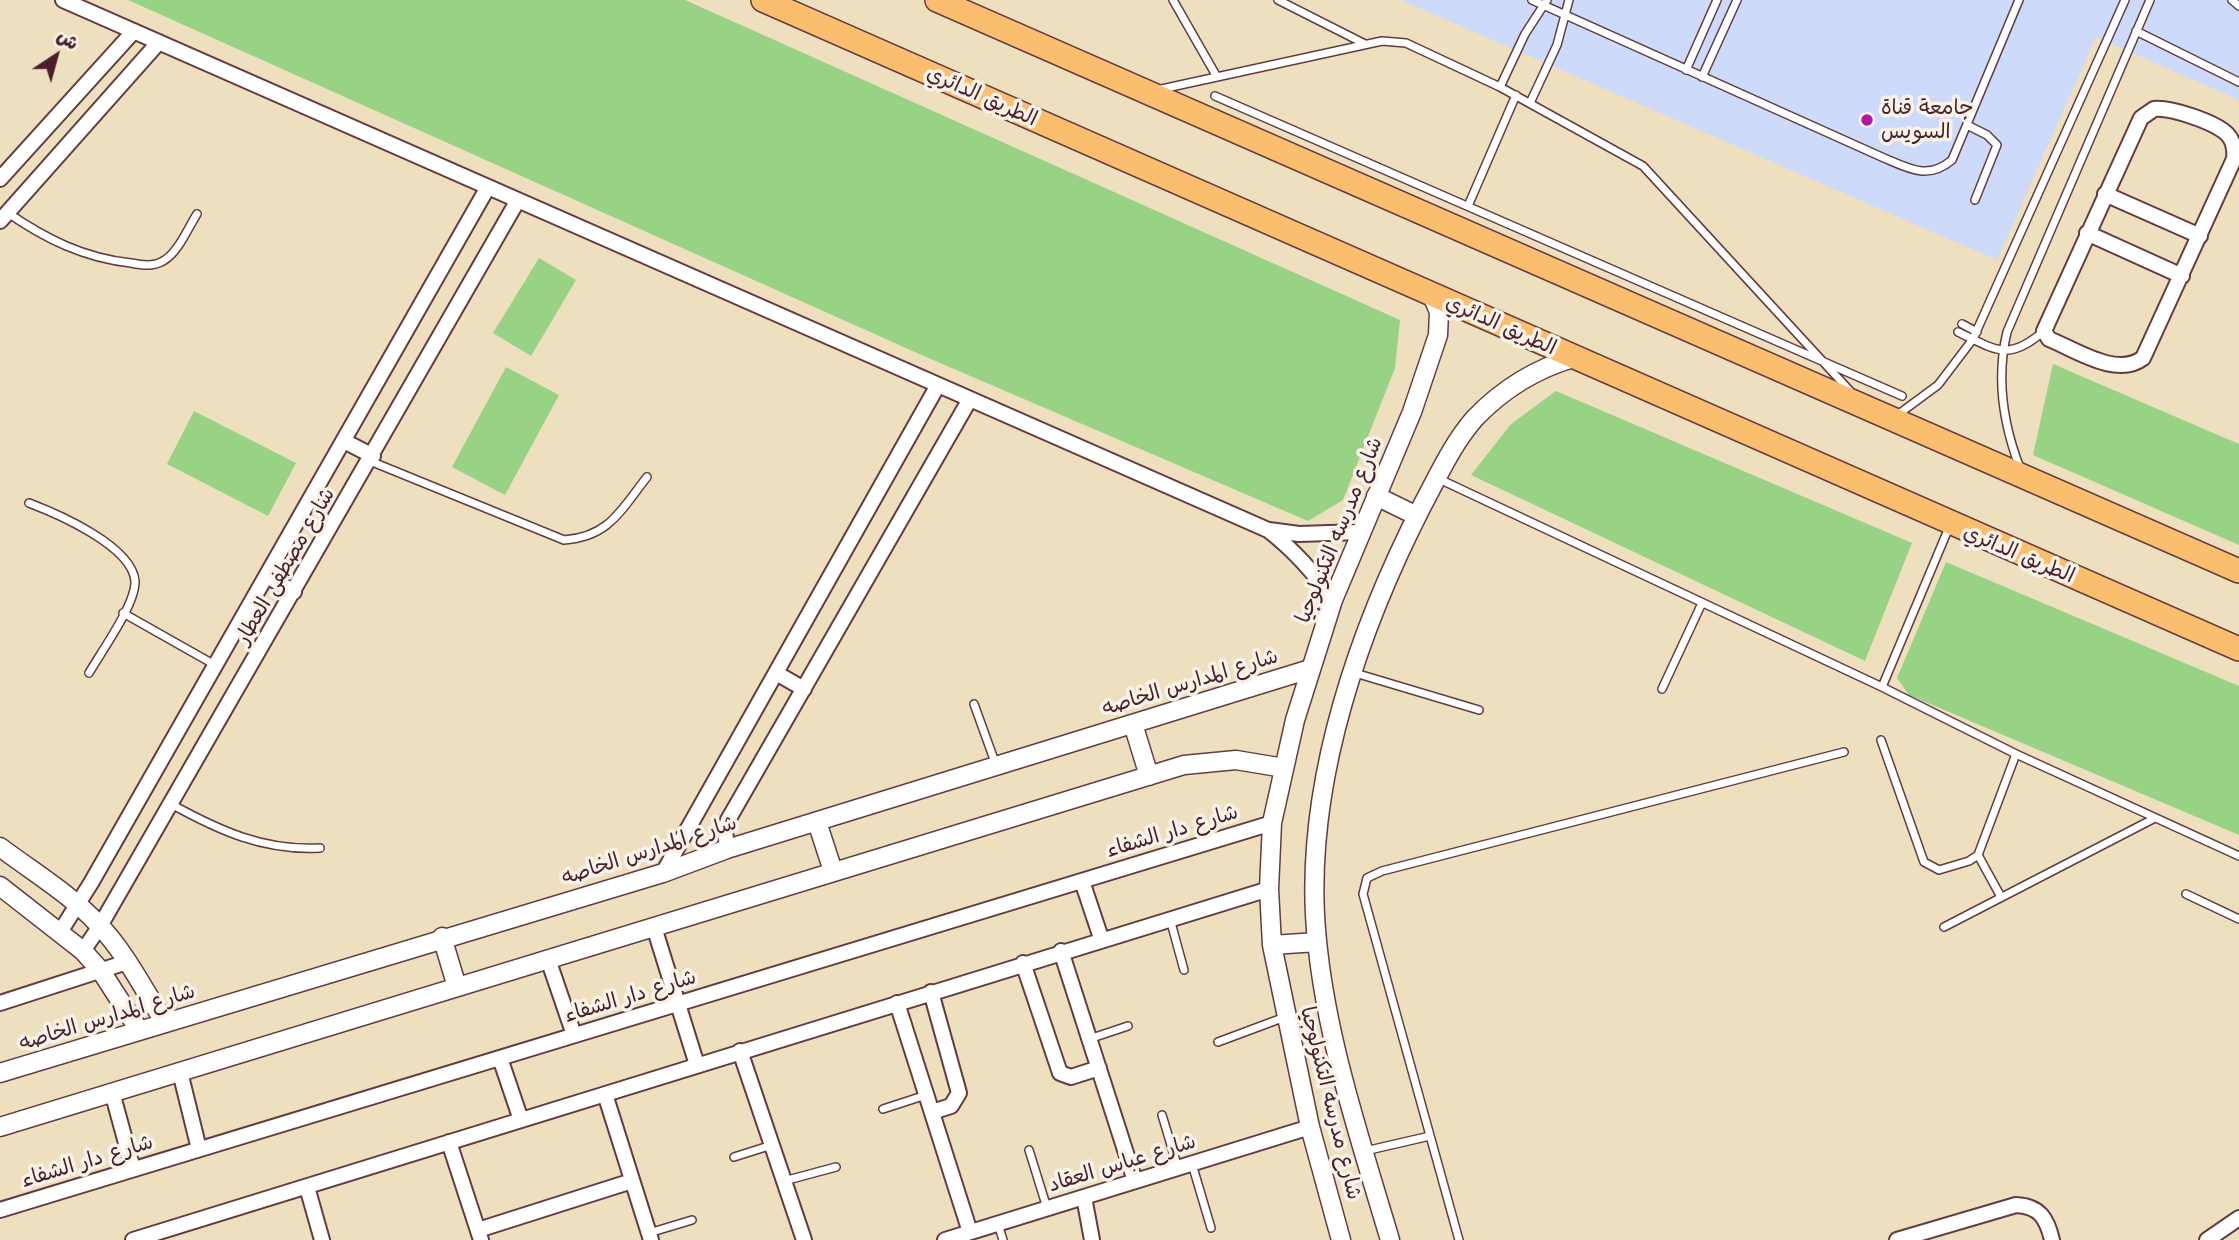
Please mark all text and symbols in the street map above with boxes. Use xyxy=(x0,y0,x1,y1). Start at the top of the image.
north arrow xyxy=(21,21,91,91)
text: ش xyxy=(53,22,84,55)
street label: الطريق الدائري xyxy=(923,60,1041,132)
place label: جامعة قناة السويس xyxy=(1881,95,1974,145)
marker: جامعة قناة السويس xyxy=(1859,112,1875,128)
street label: الطريق الدائري xyxy=(1442,289,1560,361)
street label: شارع مدرسه التكنولوجيا xyxy=(1290,433,1388,627)
street label: شارع مصطفى العطار xyxy=(230,483,340,649)
street label: الطريق الدائري xyxy=(1960,519,2078,589)
street label: شارع المدارس الخاصه xyxy=(1099,643,1281,721)
street label: شارع دار الشفاء xyxy=(1103,799,1241,863)
street label: شارع المدارس الخاصه xyxy=(558,810,740,890)
street label: شارع دار الشفاء xyxy=(561,964,699,1028)
street label: شارع المدارس الخاصه xyxy=(16,978,198,1056)
street label: شارع مدرسه التكنولوجيا xyxy=(1295,1004,1367,1202)
street label: شارع دار الشفاء xyxy=(18,1129,156,1193)
street label: شارع عباس العقاد xyxy=(1045,1129,1199,1197)

